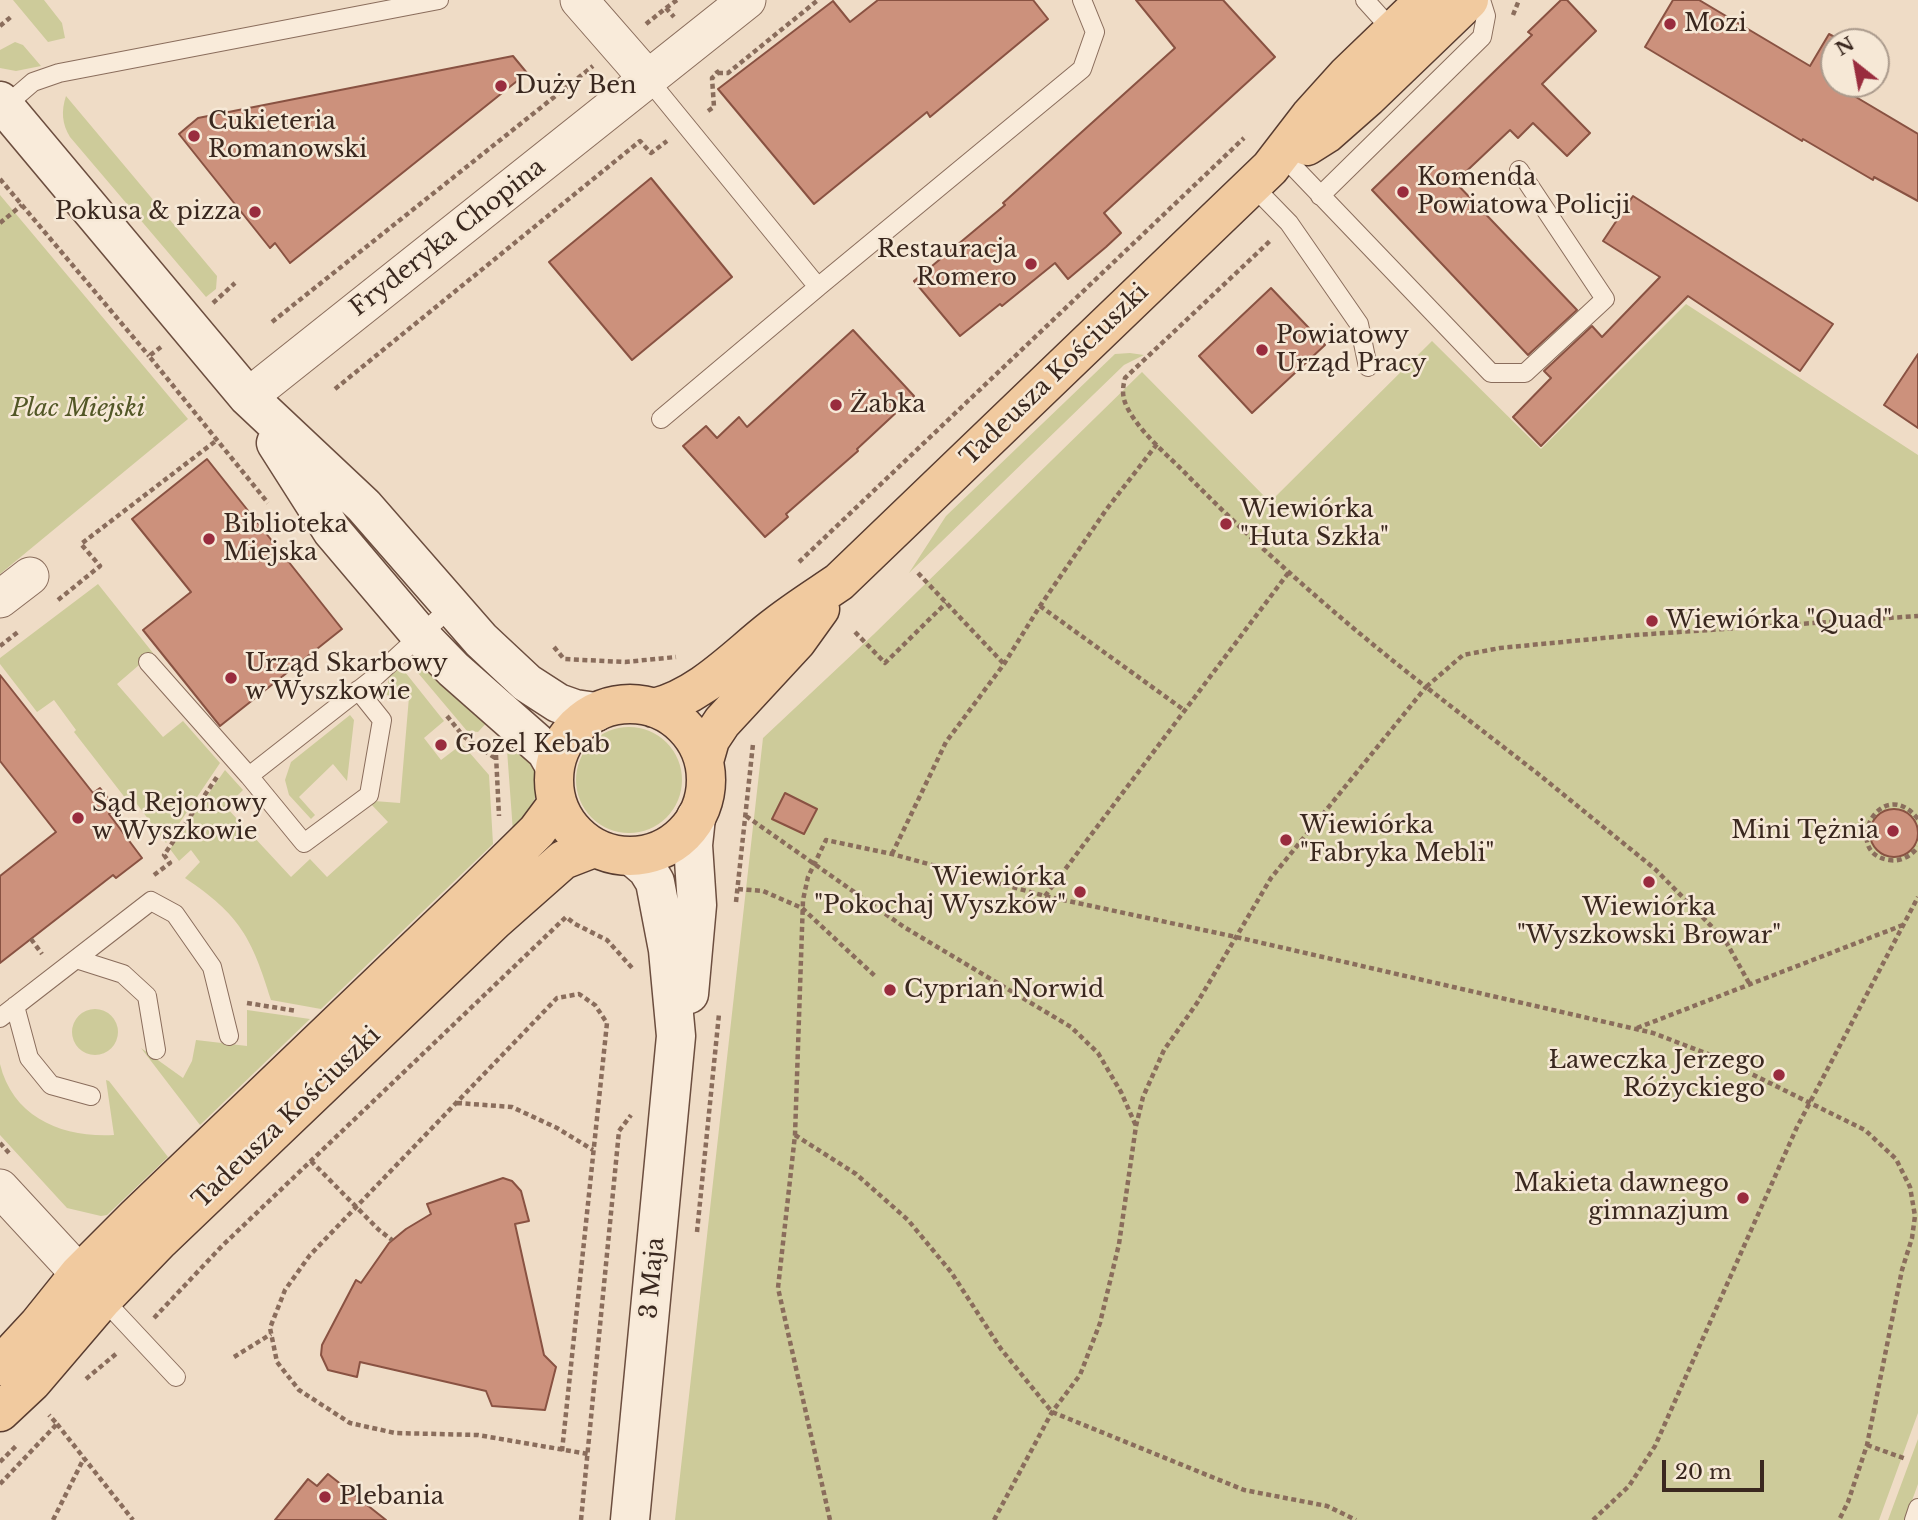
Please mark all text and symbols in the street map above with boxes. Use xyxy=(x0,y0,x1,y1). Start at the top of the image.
place label: Mozi xyxy=(1684,10,1747,38)
marker: Mozi xyxy=(1662,16,1678,32)
north arrow xyxy=(1820,28,1890,98)
text: N xyxy=(1831,32,1859,61)
place label: Duży Ben xyxy=(515,72,637,100)
marker: Duży Ben xyxy=(493,78,509,94)
place label: Cukieteria Romanowski xyxy=(208,108,367,164)
marker: Cukieteria Romanowski xyxy=(186,128,202,144)
street label: Fryderyka Chopina xyxy=(345,153,551,323)
place label: Komenda Powiatowa Policji xyxy=(1417,164,1630,220)
marker: Komenda Powiatowa Policji xyxy=(1395,184,1411,200)
place label: Pokusa & pizza xyxy=(55,198,241,226)
marker: Pokusa & pizza xyxy=(247,204,263,220)
place label: Restauracja Romero xyxy=(877,236,1017,292)
marker: Restauracja Romero xyxy=(1023,256,1039,272)
street label: Tadeusza Kościuszki xyxy=(955,278,1155,472)
place label: Powiatowy Urząd Pracy xyxy=(1276,322,1427,378)
marker: Powiatowy Urząd Pracy xyxy=(1254,342,1270,358)
place label: Żabka xyxy=(850,391,926,419)
park label: Plac Miejski xyxy=(11,395,145,423)
marker: Żabka xyxy=(828,397,844,413)
place label: Wiewiórka "Huta Szkła" xyxy=(1240,496,1389,552)
place label: Biblioteka Miejska xyxy=(223,511,348,567)
marker: Wiewiórka "Huta Szkła" xyxy=(1218,516,1234,532)
marker: Biblioteka Miejska xyxy=(201,531,217,547)
place label: Wiewiórka "Quad" xyxy=(1666,607,1892,635)
marker: Wiewiórka "Quad" xyxy=(1644,613,1660,629)
place label: Urząd Skarbowy w Wyszkowie xyxy=(245,650,448,706)
marker: Urząd Skarbowy w Wyszkowie xyxy=(223,670,239,686)
place label: Gozel Kebab xyxy=(455,731,610,759)
marker: Gozel Kebab xyxy=(433,737,449,753)
place label: Sąd Rejonowy w Wyszkowie xyxy=(92,790,267,846)
marker: Sąd Rejonowy w Wyszkowie xyxy=(70,810,86,826)
place label: Wiewiórka "Fabryka Mebli" xyxy=(1300,812,1494,868)
place label: Mini Tężnia xyxy=(1731,817,1879,845)
marker: Mini Tężnia xyxy=(1885,823,1901,839)
marker: Wiewiórka "Fabryka Mebli" xyxy=(1278,832,1294,848)
place label: Wiewiórka "Pokochaj Wyszków" xyxy=(814,864,1066,920)
marker: Wiewiórka "Wyszkowski Browar" xyxy=(1641,874,1657,890)
marker: Wiewiórka "Pokochaj Wyszków" xyxy=(1072,884,1088,900)
place label: Wiewiórka "Wyszkowski Browar" xyxy=(1517,894,1781,950)
place label: Cyprian Norwid xyxy=(904,976,1104,1004)
marker: Cyprian Norwid xyxy=(882,982,898,998)
street label: Tadeusza Kościuszki xyxy=(187,1021,387,1215)
place label: Ławeczka Jerzego Różyckiego xyxy=(1549,1047,1765,1103)
marker: Ławeczka Jerzego Różyckiego xyxy=(1771,1067,1787,1083)
place label: Makieta dawnego gimnazjum xyxy=(1514,1170,1729,1226)
marker: Makieta dawnego gimnazjum xyxy=(1735,1190,1751,1206)
street label: 3 Maja xyxy=(635,1236,671,1320)
scale bar xyxy=(1666,1446,1768,1490)
text: 20 m xyxy=(1675,1459,1732,1485)
place label: Plebania xyxy=(339,1483,444,1511)
marker: Plebania xyxy=(317,1489,333,1505)

